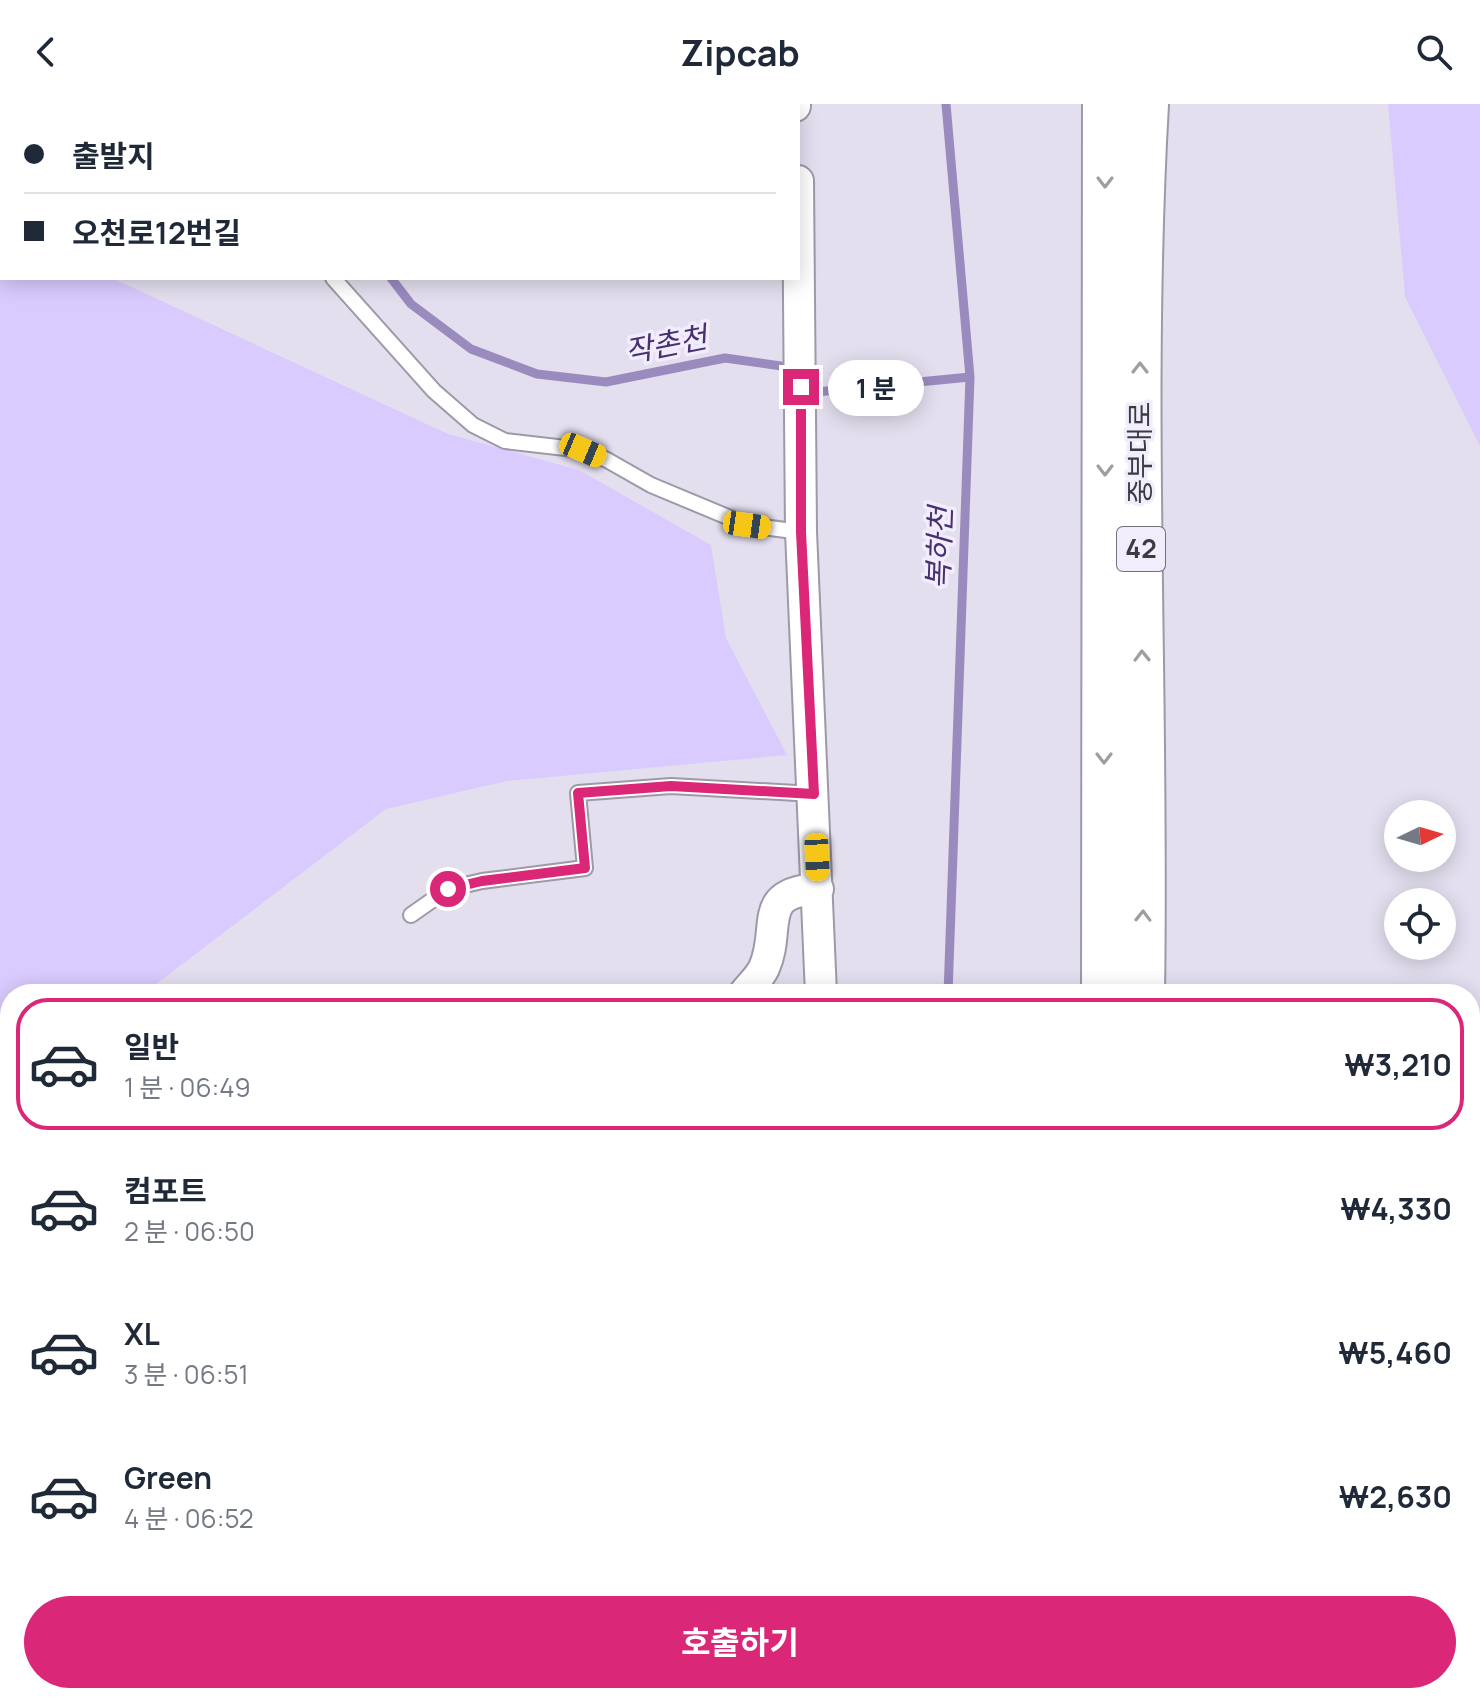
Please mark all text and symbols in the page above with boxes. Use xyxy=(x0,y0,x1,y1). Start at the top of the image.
text: Zipcab xyxy=(680,28,800,77)
icon: back xyxy=(24,30,68,74)
icon: search xyxy=(1412,30,1456,74)
text: 출발지 xyxy=(72,135,155,176)
one-way arrow xyxy=(1096,176,1114,189)
text: 오천로12번길 xyxy=(72,212,241,253)
water label: 작촌천 xyxy=(621,315,714,372)
callout: 1 분 xyxy=(829,359,925,415)
one-way arrow xyxy=(1131,361,1149,374)
route end xyxy=(783,369,819,405)
text: 1 분 xyxy=(856,370,896,406)
street label: 중부대로 xyxy=(1120,401,1158,505)
car xyxy=(556,430,610,470)
one-way arrow xyxy=(1096,464,1114,477)
water label: 복하천 xyxy=(917,502,961,590)
car xyxy=(722,510,772,540)
road number: 42 xyxy=(1117,527,1165,571)
one-way arrow xyxy=(1133,649,1151,662)
one-way arrow xyxy=(1095,752,1113,765)
north arrow xyxy=(1384,800,1456,872)
map controls xyxy=(1384,800,1456,960)
car xyxy=(804,832,830,882)
route start xyxy=(430,871,466,907)
button: locate xyxy=(1384,888,1456,960)
one-way arrow xyxy=(1134,909,1152,922)
text: 일반 xyxy=(124,1026,179,1067)
icon: car xyxy=(28,1028,100,1100)
text: ₩3,210 xyxy=(1344,1044,1452,1085)
text: 1 분 · 06:49 xyxy=(124,1069,251,1105)
text: 컴포트 xyxy=(124,1170,207,1211)
icon: car xyxy=(28,1172,100,1244)
text: ₩4,330 xyxy=(1340,1188,1452,1229)
text: 2 분 · 06:50 xyxy=(124,1213,255,1249)
text: XL xyxy=(124,1313,160,1354)
icon: car xyxy=(28,1316,100,1388)
text: ₩5,460 xyxy=(1338,1332,1452,1373)
text: 3 분 · 06:51 xyxy=(124,1356,249,1392)
text: Green xyxy=(124,1457,212,1498)
icon: car xyxy=(28,1460,100,1532)
text: ₩2,630 xyxy=(1339,1476,1452,1517)
text: 4 분 · 06:52 xyxy=(124,1500,254,1536)
button: 호출하기 xyxy=(24,1596,1456,1688)

